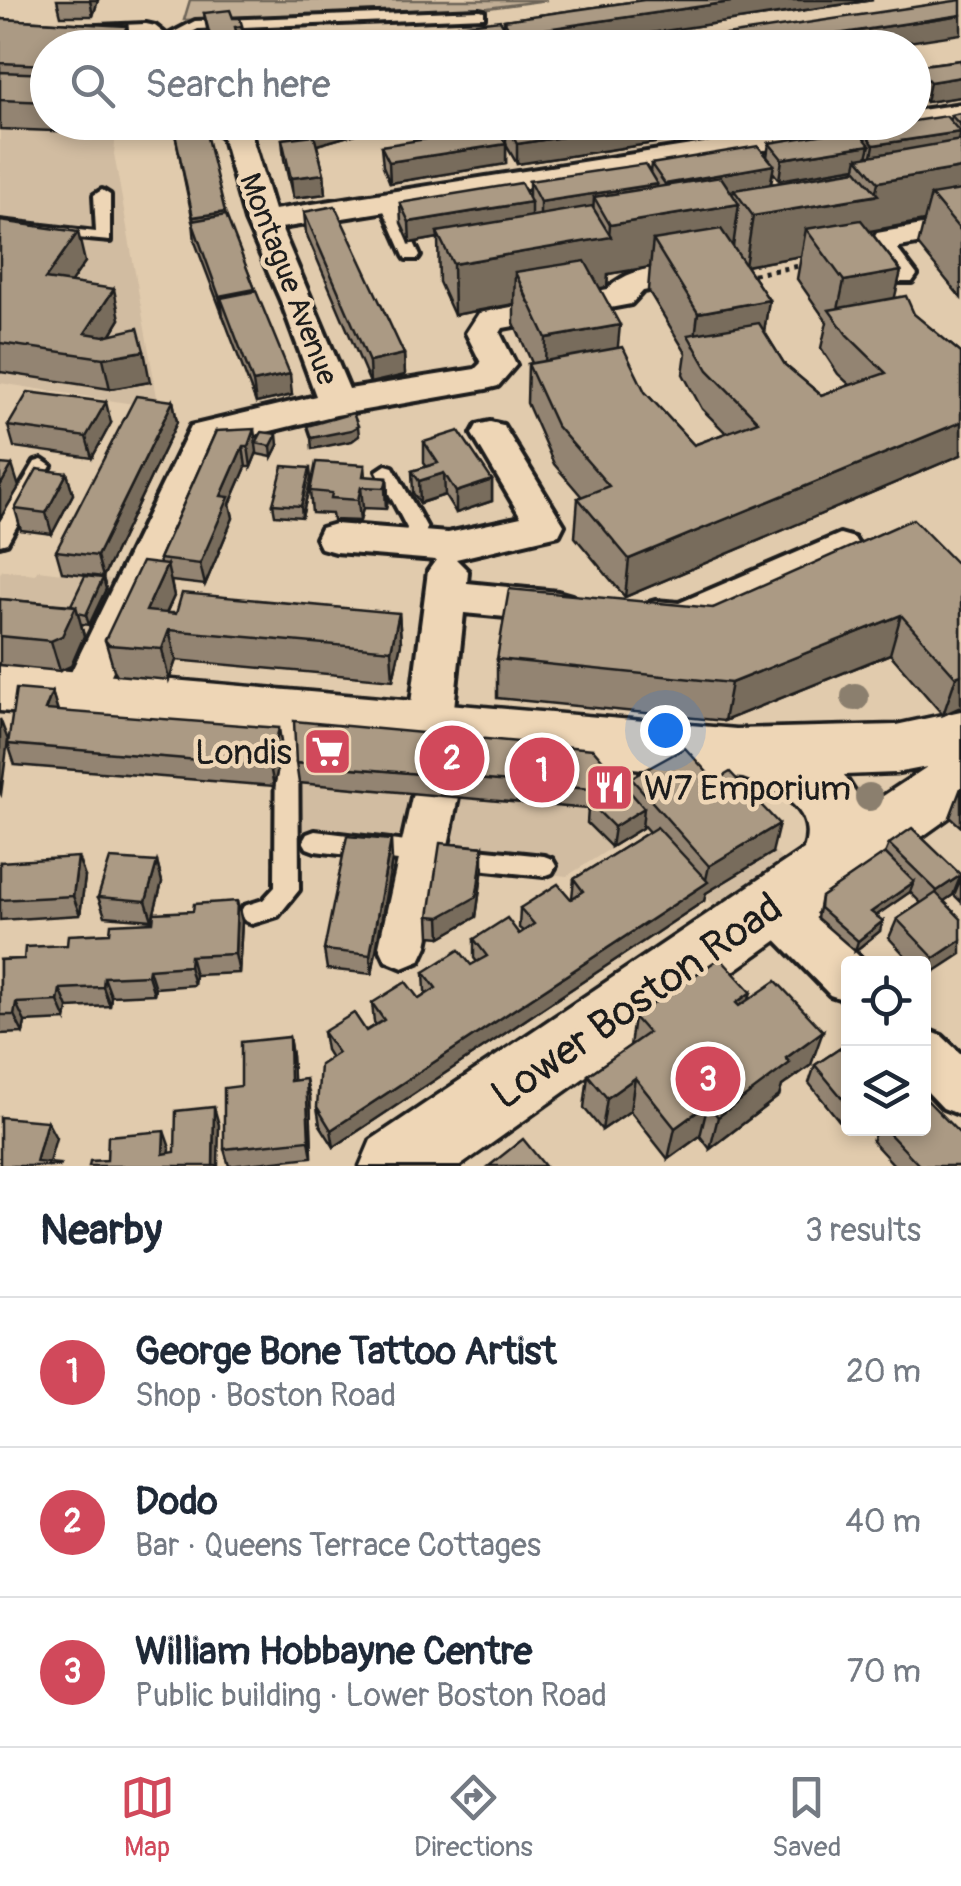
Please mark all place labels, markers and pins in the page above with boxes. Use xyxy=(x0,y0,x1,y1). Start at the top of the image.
pin: 2 xyxy=(420,720,484,796)
supermarket icon: Londis xyxy=(301,726,353,778)
place label: Londis xyxy=(195,731,292,775)
pin: 1 xyxy=(510,732,574,808)
restaurant icon: W7 Emporium xyxy=(583,762,635,814)
place label: W7 Emporium xyxy=(644,767,851,811)
pin: 3 xyxy=(676,1042,740,1116)

